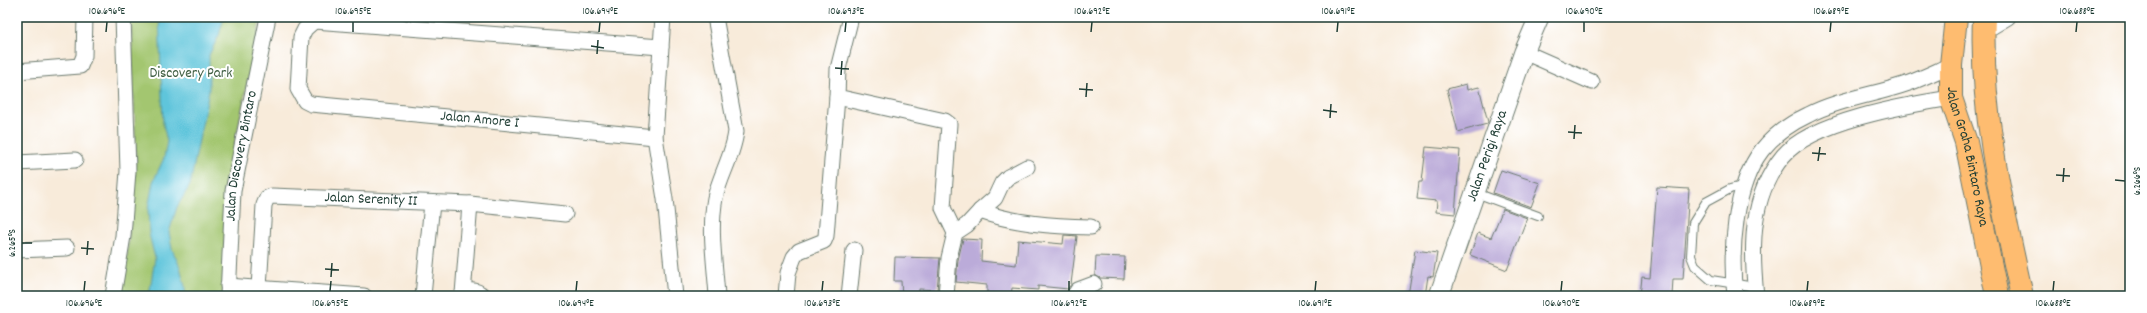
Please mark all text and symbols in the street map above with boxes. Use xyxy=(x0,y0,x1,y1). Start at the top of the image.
text: 106.696°E xyxy=(89,5,126,19)
text: 106.695°E xyxy=(335,5,371,19)
text: 106.694°E xyxy=(582,5,618,19)
text: 106.693°E xyxy=(828,5,864,19)
text: 106.692°E xyxy=(1074,5,1110,19)
text: 106.691°E xyxy=(1321,5,1355,19)
text: 106.690°E xyxy=(1566,5,1603,19)
text: 106.689°E xyxy=(1813,5,1849,19)
text: 106.688°E xyxy=(2060,5,2095,19)
park label: Discovery Park xyxy=(150,63,233,85)
street label: Jalan Graha Bintaro Raya xyxy=(1940,87,1994,230)
street label: Jalan Discovery Bintaro xyxy=(221,88,264,222)
street label: Jalan Amore I xyxy=(439,105,520,135)
street label: Jalan Perigi Raya xyxy=(1462,107,1514,205)
text: 6.266°S xyxy=(2131,167,2145,195)
street label: Jalan Serenity II xyxy=(324,187,418,213)
text: 6.265°S xyxy=(6,229,20,257)
text: 106.696°E xyxy=(66,297,103,311)
text: 106.695°E xyxy=(312,297,348,311)
text: 106.694°E xyxy=(558,297,594,311)
text: 106.693°E xyxy=(804,297,840,311)
text: 106.692°E xyxy=(1051,297,1087,311)
text: 106.691°E xyxy=(1298,297,1332,311)
text: 106.690°E xyxy=(1543,297,1580,311)
text: 106.689°E xyxy=(1789,297,1825,311)
text: 106.688°E xyxy=(2036,297,2071,311)

